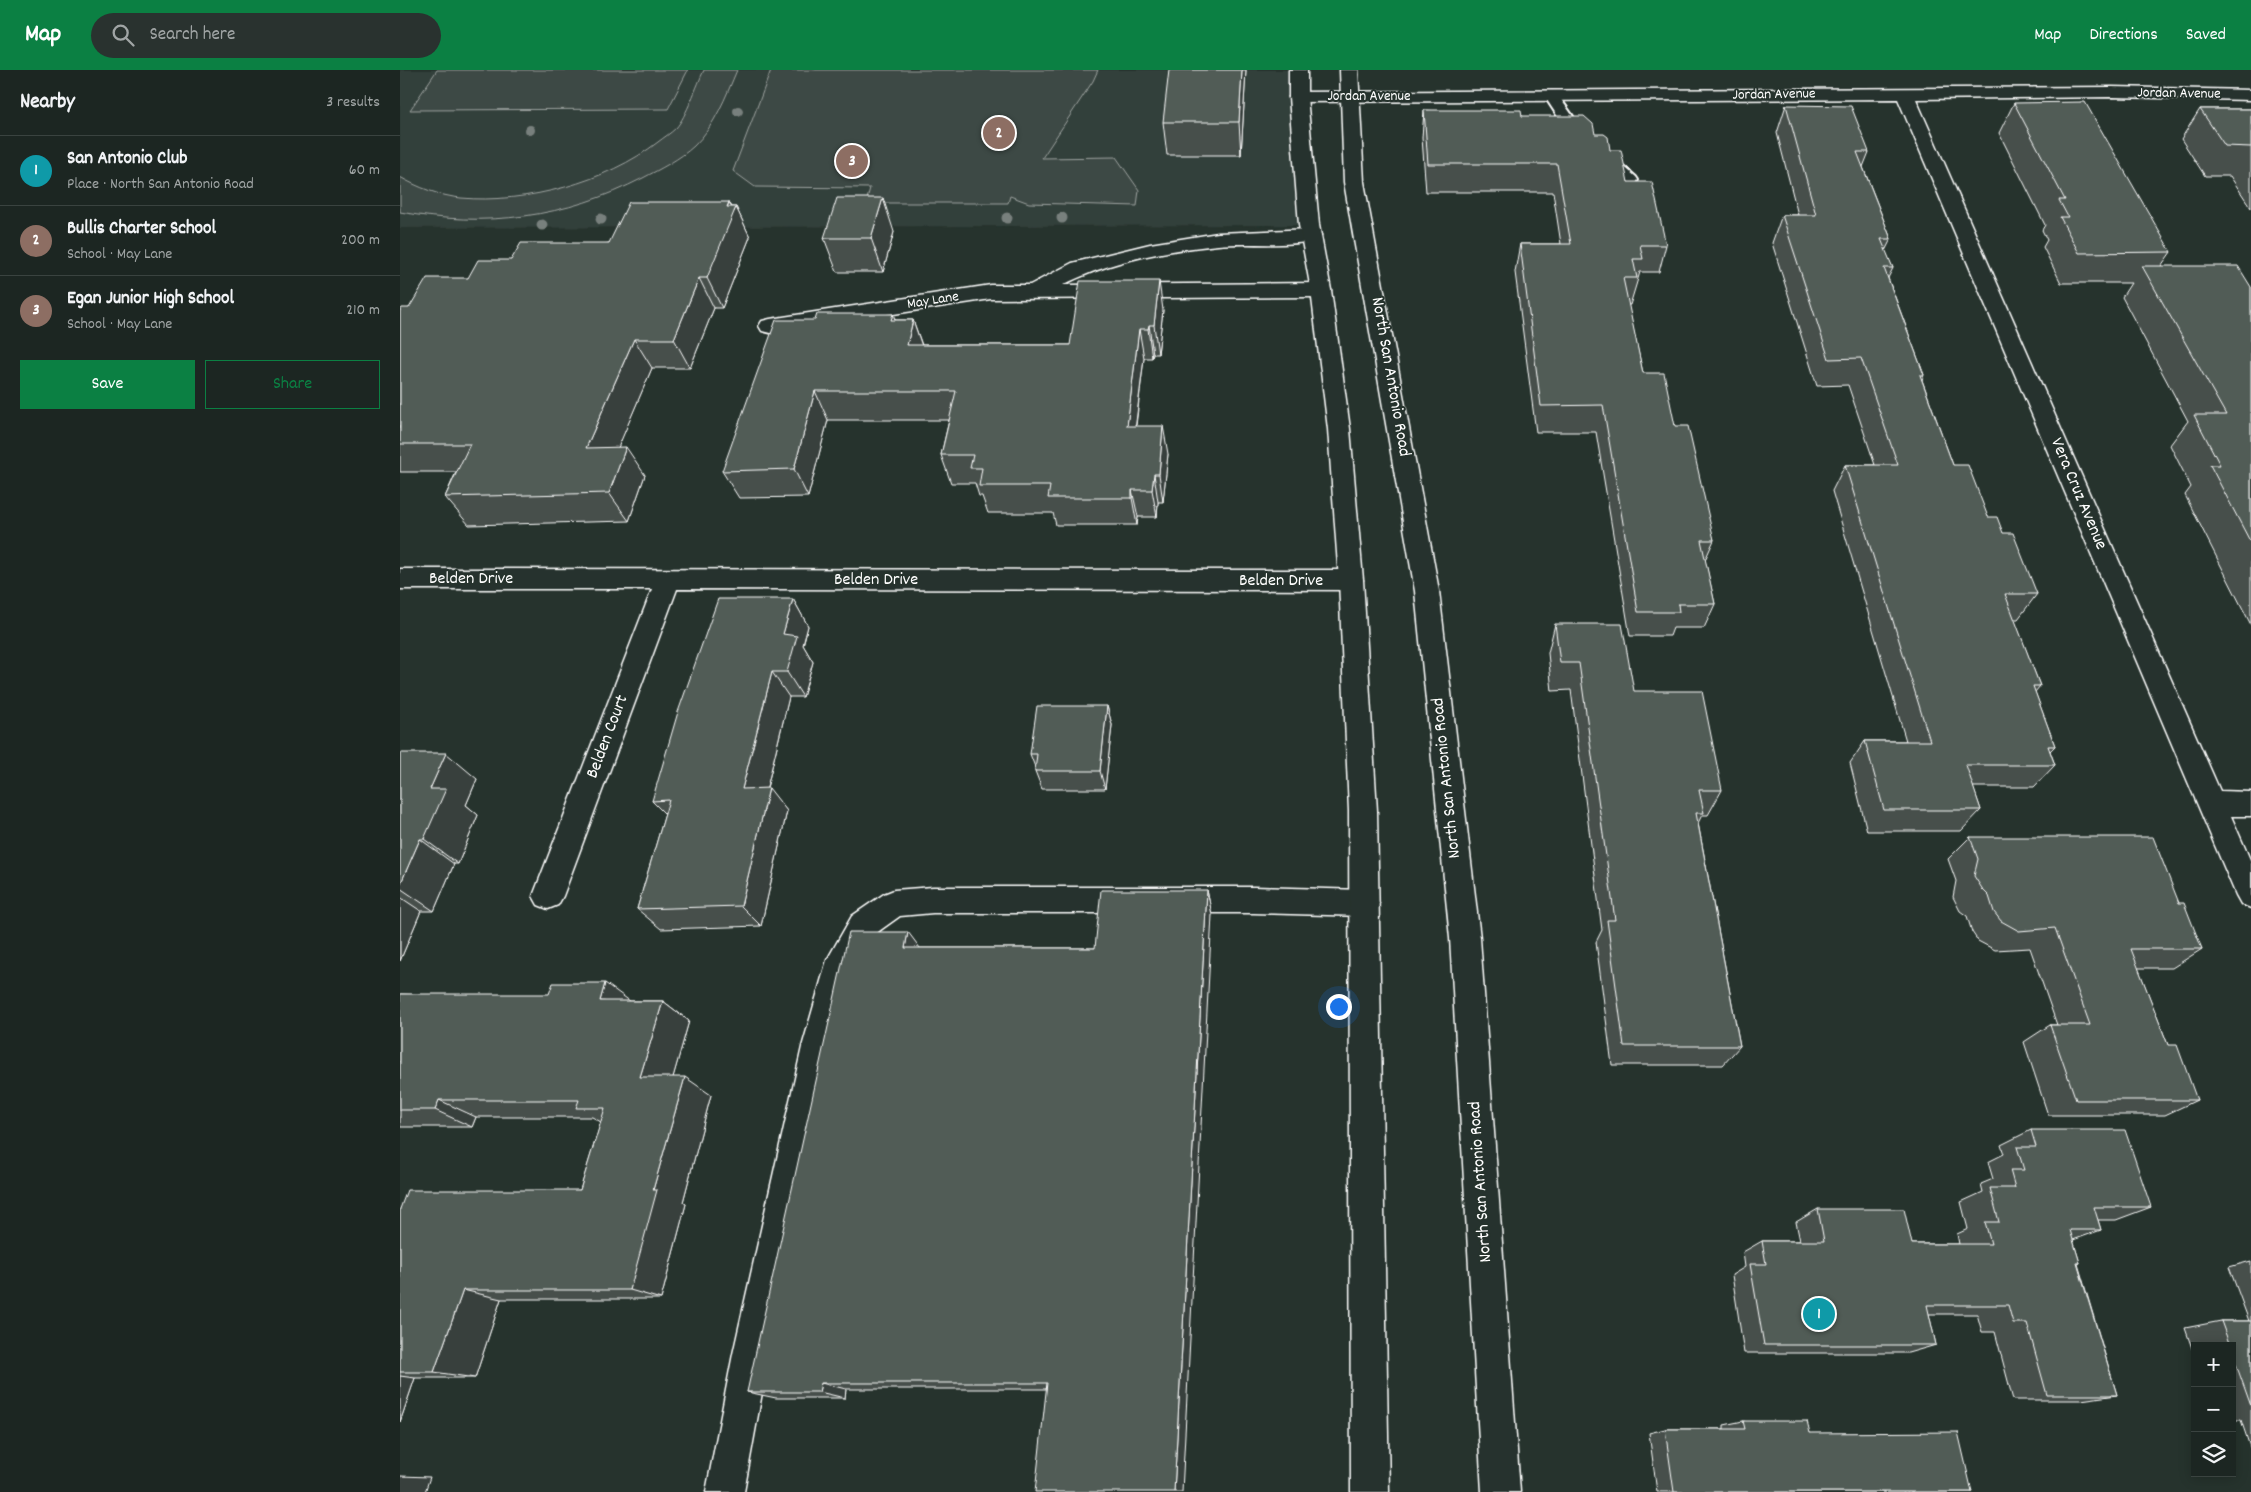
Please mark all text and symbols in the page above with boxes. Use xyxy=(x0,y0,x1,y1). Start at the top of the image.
search box xyxy=(91,13,441,58)
text: Map xyxy=(25,18,61,52)
icon: search xyxy=(109,21,137,49)
text: Search here xyxy=(149,22,235,49)
text: Map xyxy=(2034,23,2061,48)
text: Directions xyxy=(2089,23,2158,48)
text: Saved xyxy=(2186,23,2226,48)
street label: Jordan Avenue xyxy=(2137,82,2221,106)
street label: Jordan Avenue xyxy=(1732,83,1816,107)
street label: Jordan Avenue xyxy=(1327,86,1411,108)
text: Nearby xyxy=(20,88,75,118)
text: 3 results xyxy=(326,91,380,114)
pin: 2 xyxy=(983,114,1015,152)
pin: 3 xyxy=(836,142,868,180)
text: San Antonio Club xyxy=(67,146,187,173)
text: 1 xyxy=(34,159,38,182)
text: 60 m xyxy=(349,159,380,182)
text: Place · North San Antonio Road xyxy=(67,173,254,196)
text: Bullis Charter School xyxy=(67,216,216,243)
text: 2 xyxy=(33,229,40,252)
text: 200 m xyxy=(341,229,380,252)
text: School · May Lane xyxy=(67,243,172,266)
text: Egan Junior High School xyxy=(67,286,234,313)
street label: May Lane xyxy=(906,286,961,316)
street label: North San Antonio Road xyxy=(1364,295,1416,459)
text: 3 xyxy=(32,299,40,322)
text: 210 m xyxy=(346,299,380,322)
text: School · May Lane xyxy=(67,313,172,336)
button: Save xyxy=(20,360,195,409)
button: Share xyxy=(205,360,380,409)
street label: Vera Cruz Avenue xyxy=(2043,434,2113,554)
street label: Belden Drive xyxy=(429,567,513,592)
street label: Belden Drive xyxy=(834,568,918,593)
street label: Belden Drive xyxy=(1239,569,1323,594)
street label: Belden Court xyxy=(581,691,635,782)
street label: North San Antonio Road xyxy=(1426,696,1468,860)
your location xyxy=(1326,994,1352,1020)
street label: North San Antonio Road xyxy=(1463,1101,1499,1263)
pin: 1 xyxy=(1803,1295,1835,1333)
map controls xyxy=(2191,1342,2236,1477)
button: + xyxy=(2191,1342,2236,1387)
button: − xyxy=(2191,1387,2236,1432)
button: layers xyxy=(2191,1432,2236,1477)

